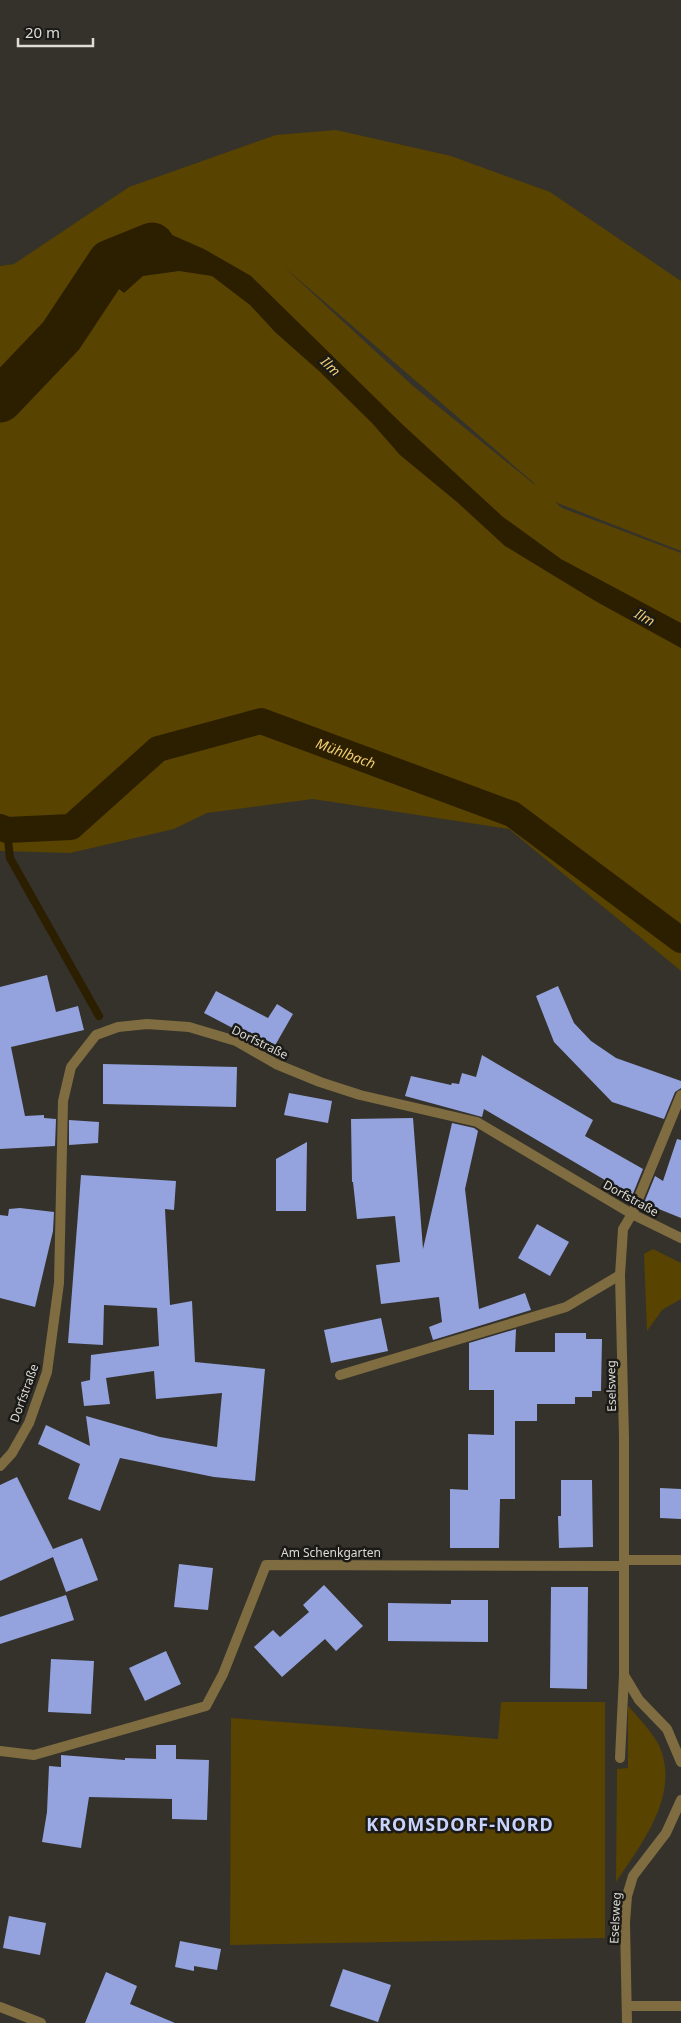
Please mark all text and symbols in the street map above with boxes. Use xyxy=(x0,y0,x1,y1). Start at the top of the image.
scale bar xyxy=(18,15,92,47)
text: 20 m xyxy=(25,22,60,42)
water label: Ilm xyxy=(316,351,345,380)
water label: Ilm xyxy=(631,603,659,630)
water label: Mühlbach xyxy=(314,733,379,772)
street label: Dorfstraße xyxy=(229,1021,291,1063)
street label: Dorfstraße xyxy=(600,1176,662,1220)
street label: Eselsweg xyxy=(602,1360,620,1412)
street label: Dorfstraße xyxy=(6,1361,42,1425)
street label: Am Schenkgarten xyxy=(281,1544,381,1561)
district label: KROMSDORF-NORD xyxy=(366,1812,554,1836)
street label: Eselsweg xyxy=(605,1892,625,1944)

